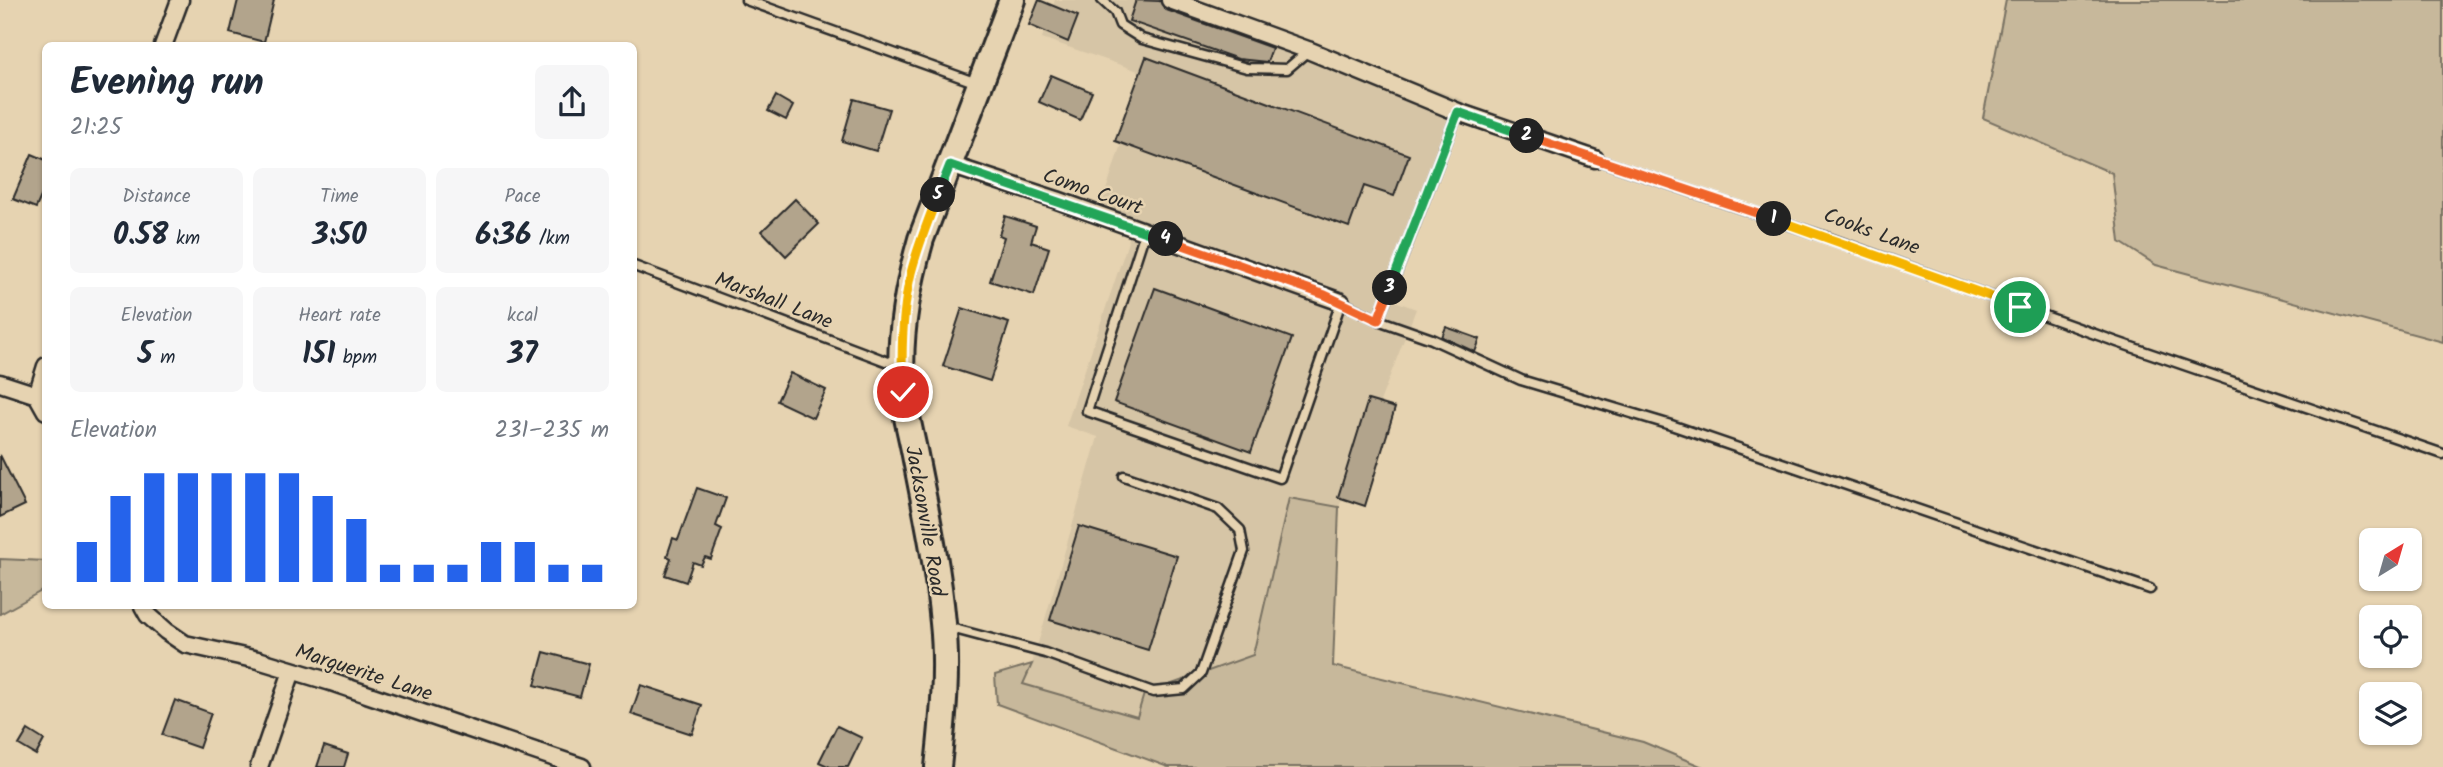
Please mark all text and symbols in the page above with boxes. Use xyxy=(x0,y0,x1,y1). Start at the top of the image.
text: Evening run xyxy=(70,54,264,114)
button: share xyxy=(535,65,609,139)
text: 21:25 xyxy=(70,110,122,146)
pin: 2 xyxy=(1510,118,1544,154)
text: 2 xyxy=(1521,120,1532,150)
street label: Como Court xyxy=(1038,160,1148,225)
pin: 5 xyxy=(920,178,956,212)
text: 5 xyxy=(933,179,942,209)
text: Distance xyxy=(122,182,191,212)
text: Time xyxy=(320,182,359,212)
text: Pace xyxy=(504,182,541,212)
street label: Cooks Lane xyxy=(1818,200,1925,265)
pin: 1 xyxy=(1756,202,1792,236)
text: 1 xyxy=(1771,203,1776,233)
text: 0.58 xyxy=(113,212,168,260)
text: 3:50 xyxy=(312,212,367,260)
text: 6:36 xyxy=(475,212,531,260)
pin: 4 xyxy=(1148,222,1184,256)
text: 4 xyxy=(1160,223,1171,253)
text: km xyxy=(168,224,200,254)
text: /km xyxy=(531,224,570,254)
street label: Marshall Lane xyxy=(710,264,838,339)
pin: 3 xyxy=(1372,270,1408,306)
text: 3 xyxy=(1384,272,1395,302)
pin xyxy=(1990,277,2050,337)
icon: arrive xyxy=(2001,288,2039,326)
text: Elevation xyxy=(121,301,192,331)
text: Heart rate xyxy=(298,301,381,331)
text: kcal xyxy=(507,301,538,331)
text: 5 xyxy=(138,331,153,379)
text: 151 xyxy=(302,331,335,379)
text: 37 xyxy=(507,331,538,379)
text: m xyxy=(153,343,175,373)
text: bpm xyxy=(335,343,377,373)
pin xyxy=(873,362,933,422)
icon: check xyxy=(884,373,922,411)
text: Elevation xyxy=(70,413,157,449)
text: 231–235 m xyxy=(495,413,609,449)
street label: Jacksonville Road xyxy=(895,443,954,600)
north arrow xyxy=(2359,528,2422,592)
map controls xyxy=(2359,528,2422,745)
button: locate xyxy=(2359,605,2422,668)
street label: Marguerite Lane xyxy=(291,636,437,711)
button: layers xyxy=(2359,682,2422,745)

